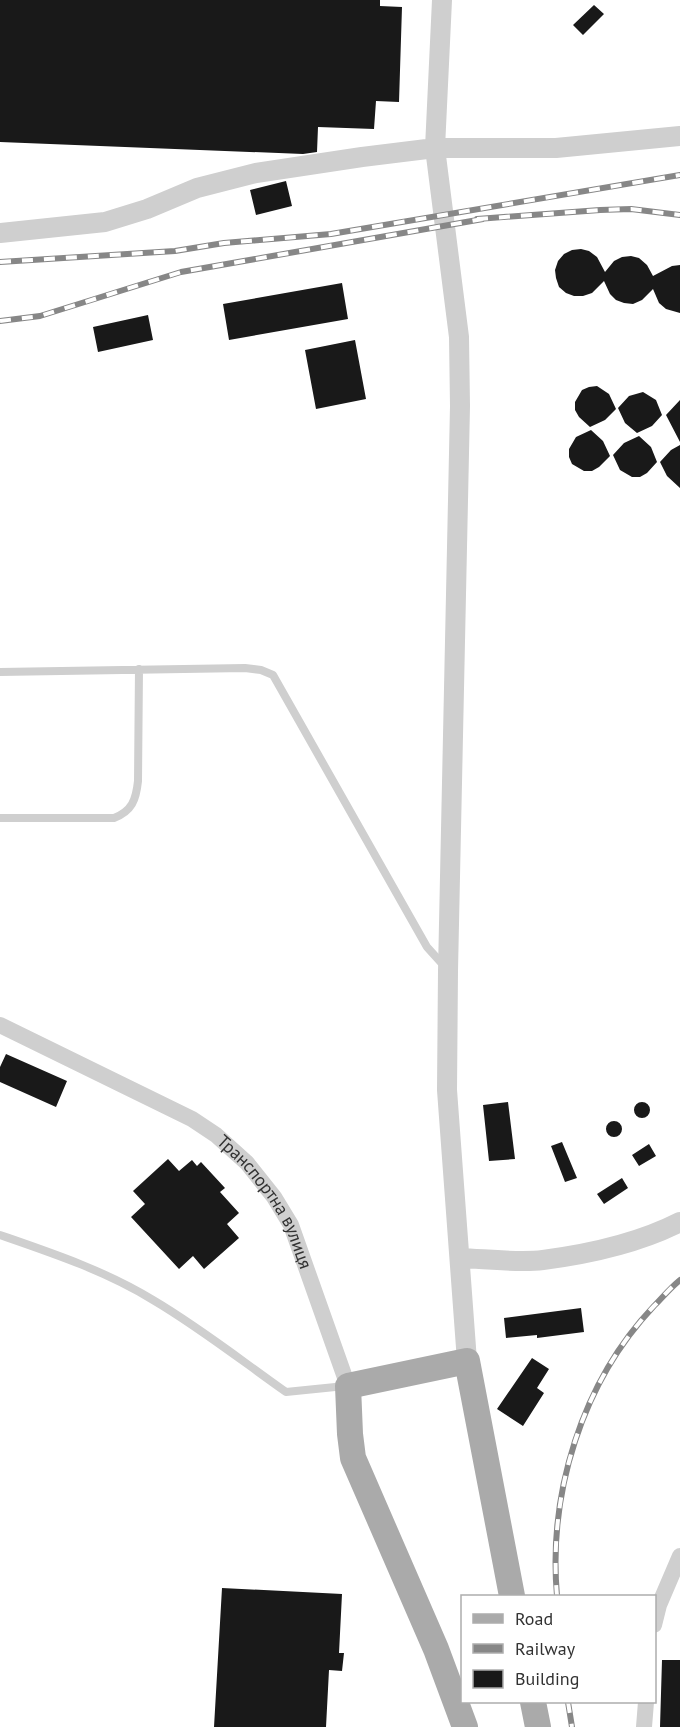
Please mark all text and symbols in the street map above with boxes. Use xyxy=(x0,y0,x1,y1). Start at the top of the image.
street label: Транспортна вулиця xyxy=(212,1130,318,1272)
legend xyxy=(461,1595,656,1703)
text: Road xyxy=(515,1607,553,1630)
text: Railway xyxy=(515,1637,576,1660)
text: Building xyxy=(515,1667,579,1690)

